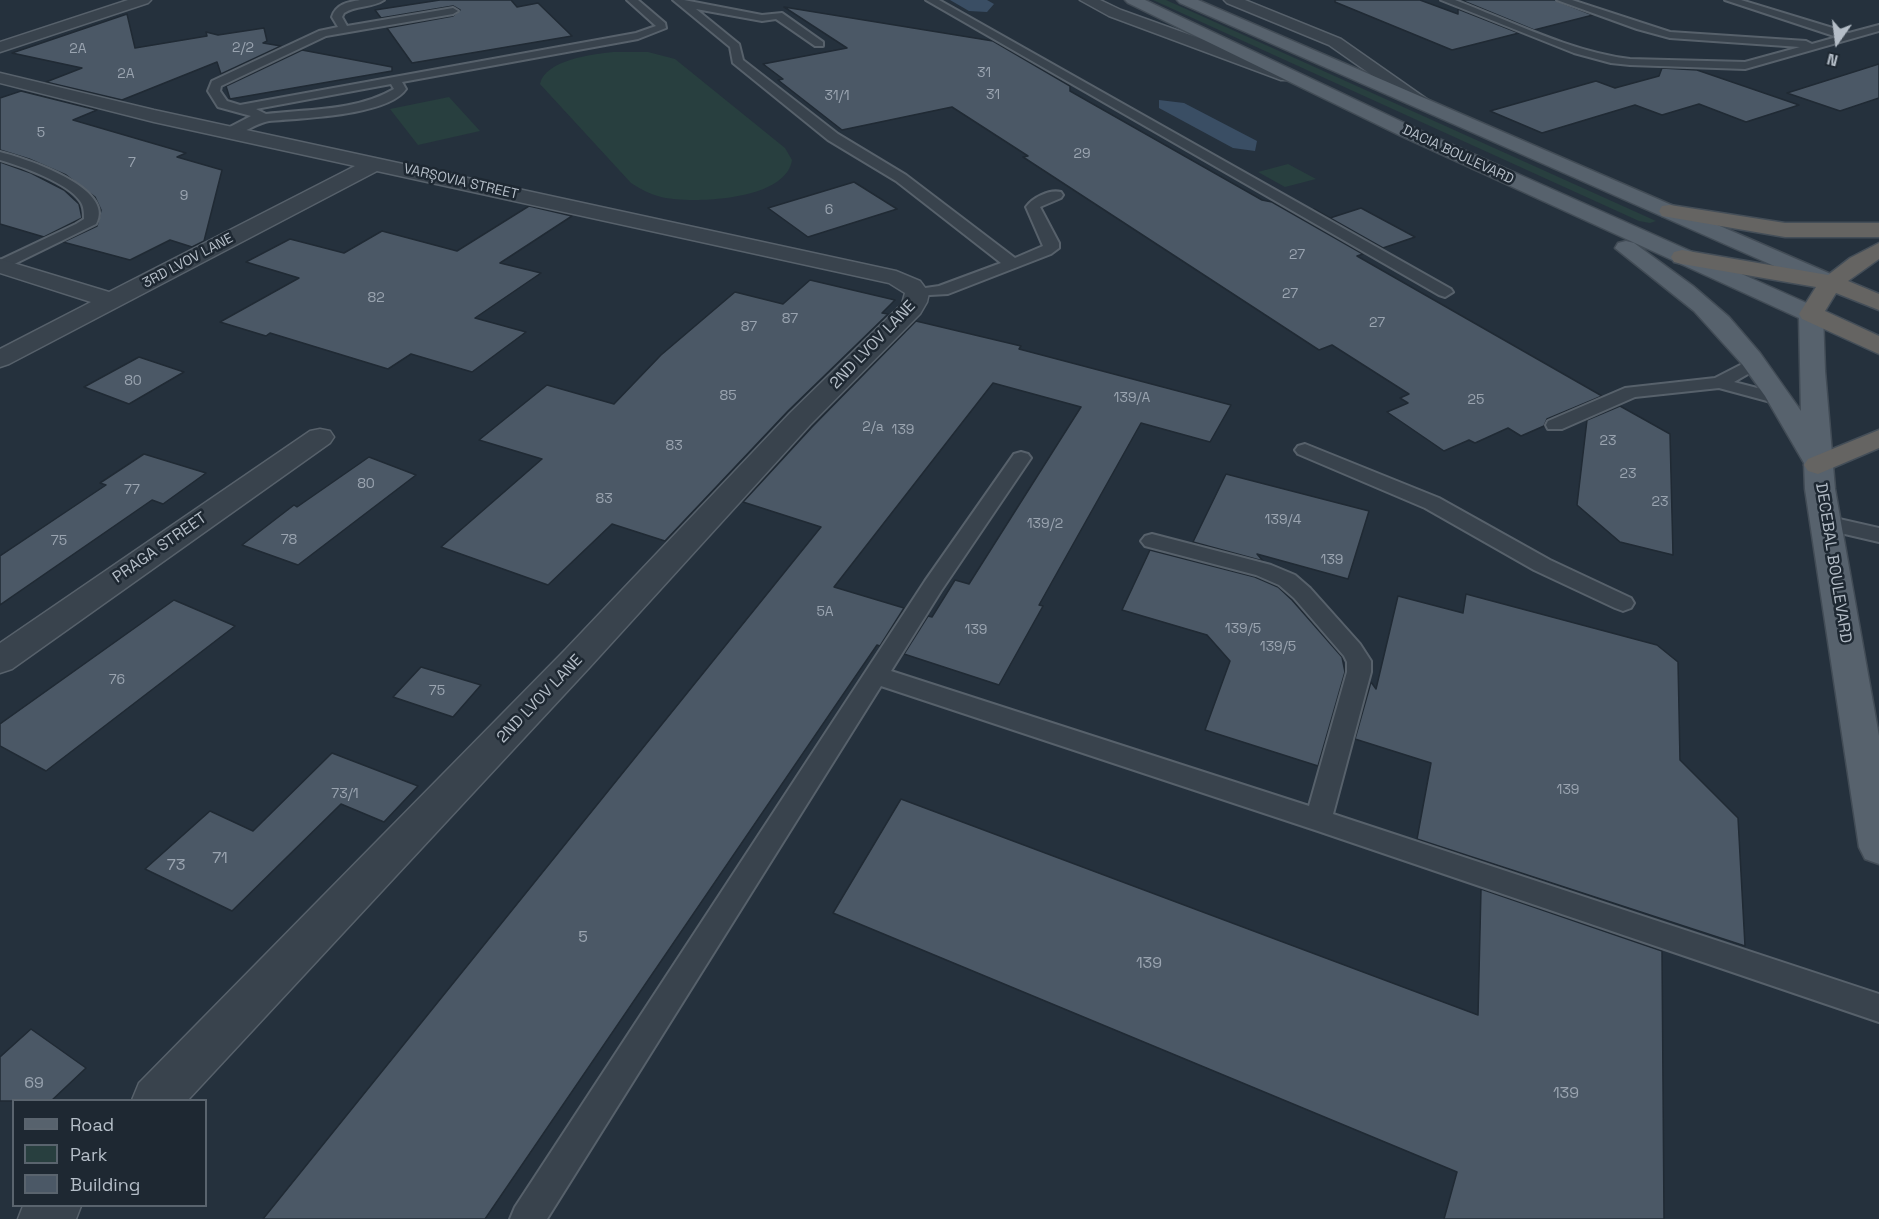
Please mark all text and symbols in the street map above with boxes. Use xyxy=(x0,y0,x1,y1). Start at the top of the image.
north arrow xyxy=(1807,12,1867,72)
house number: 2/2 xyxy=(232,40,254,56)
house number: 2A xyxy=(69,41,87,57)
text: N xyxy=(1825,48,1840,71)
house number: 31 xyxy=(977,65,991,81)
house number: 2A xyxy=(117,66,135,82)
house number: 31 xyxy=(986,87,1000,103)
house number: 31/1 xyxy=(824,88,850,104)
street label: DACIA BOULEVARD xyxy=(1400,122,1516,188)
house number: 5 xyxy=(37,125,45,141)
house number: 29 xyxy=(1074,146,1090,162)
house number: 7 xyxy=(128,155,136,171)
street label: VARȘOVIA STREET xyxy=(402,161,520,203)
house number: 9 xyxy=(180,188,188,204)
house number: 6 xyxy=(825,202,833,218)
street label: 3RD LVOV LANE xyxy=(140,230,236,292)
house number: 27 xyxy=(1289,247,1305,263)
house number: 27 xyxy=(1282,286,1298,302)
house number: 82 xyxy=(367,290,385,306)
street label: 2ND LVOV LANE xyxy=(826,297,920,393)
house number: 87 xyxy=(782,311,798,327)
house number: 27 xyxy=(1369,315,1385,331)
house number: 87 xyxy=(741,319,757,335)
house number: 80 xyxy=(124,373,142,389)
house number: 85 xyxy=(719,388,737,404)
house number: 139/A xyxy=(1114,390,1150,406)
house number: 25 xyxy=(1468,392,1484,408)
house number: 2/a xyxy=(862,419,884,435)
house number: 139 xyxy=(892,422,914,438)
house number: 23 xyxy=(1600,433,1616,449)
house number: 83 xyxy=(665,438,683,454)
house number: 23 xyxy=(1620,466,1636,482)
house number: 80 xyxy=(357,476,375,492)
house number: 77 xyxy=(124,482,140,498)
street label: DECEBAL BOULEVARD xyxy=(1811,482,1855,644)
house number: 83 xyxy=(595,491,613,507)
house number: 23 xyxy=(1652,494,1668,510)
street label: PRAGA STREET xyxy=(109,508,211,588)
house number: 139/4 xyxy=(1265,512,1301,528)
house number: 139/2 xyxy=(1027,516,1063,532)
house number: 78 xyxy=(281,532,297,548)
house number: 75 xyxy=(51,533,67,549)
house number: 139 xyxy=(1321,552,1343,568)
house number: 5A xyxy=(816,604,834,620)
house number: 139/5 xyxy=(1225,621,1261,637)
house number: 139 xyxy=(965,622,987,638)
house number: 139/5 xyxy=(1260,639,1296,655)
street label: 2ND LVOV LANE xyxy=(493,651,587,747)
house number: 76 xyxy=(109,672,125,688)
house number: 75 xyxy=(429,683,445,699)
house number: 139 xyxy=(1557,782,1579,798)
house number: 73/1 xyxy=(331,786,359,802)
house number: 71 xyxy=(212,849,228,869)
house number: 73 xyxy=(167,856,185,876)
house number: 5 xyxy=(578,928,588,948)
house number: 139 xyxy=(1136,954,1162,974)
house number: 69 xyxy=(24,1074,44,1094)
house number: 139 xyxy=(1553,1084,1579,1104)
legend xyxy=(12,1099,207,1207)
text: Road xyxy=(70,1113,114,1136)
text: Park xyxy=(70,1143,107,1166)
text: Building xyxy=(70,1173,140,1196)

